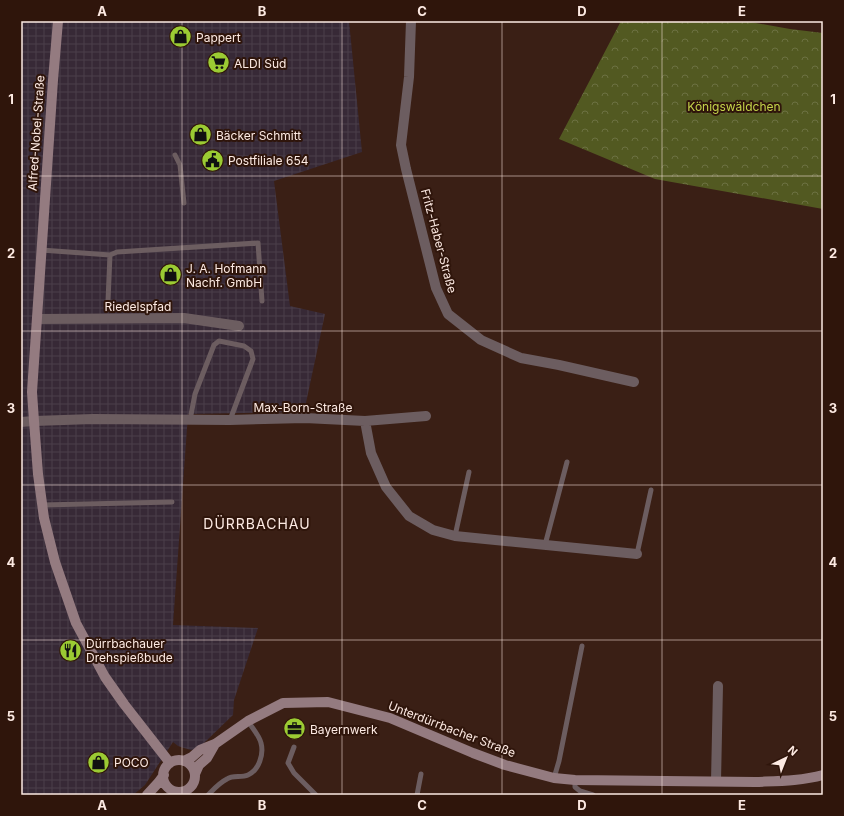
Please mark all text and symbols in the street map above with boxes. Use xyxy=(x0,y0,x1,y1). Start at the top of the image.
text: A xyxy=(97,3,107,19)
text: B xyxy=(258,3,267,19)
text: C xyxy=(417,3,427,19)
text: D xyxy=(577,3,587,19)
text: E xyxy=(738,3,746,19)
shop icon: Pappert xyxy=(167,24,193,50)
place label: Pappert xyxy=(196,30,241,45)
supermarket icon: ALDI Süd xyxy=(205,50,231,76)
place label: ALDI Süd xyxy=(234,56,286,71)
street label: Alfred-Nobel-Straße xyxy=(24,75,48,191)
text: 1 xyxy=(8,91,14,107)
text: 1 xyxy=(830,91,836,107)
park label: Königswäldchen xyxy=(687,99,781,114)
shop icon: Bäcker Schmitt xyxy=(187,122,213,148)
place label: Bäcker Schmitt xyxy=(216,128,301,143)
public building icon: Postfiliale 654 xyxy=(200,147,226,173)
place label: Postfiliale 654 xyxy=(228,153,309,168)
street label: Fritz-Haber-Straße xyxy=(418,187,460,295)
text: 2 xyxy=(7,245,15,261)
text: 2 xyxy=(829,245,837,261)
place label: J. A. Hofmann Nachf. GmbH xyxy=(186,261,266,290)
shop icon: J. A. Hofmann Nachf. GmbH xyxy=(157,262,183,288)
street label: Riedelspfad xyxy=(105,299,171,314)
text: 3 xyxy=(7,400,15,416)
street label: Max-Born-Straße xyxy=(253,400,353,415)
text: 3 xyxy=(829,400,837,416)
district label: DÜRRBACHAU xyxy=(203,515,311,532)
text: 4 xyxy=(7,554,16,570)
text: 4 xyxy=(829,554,838,570)
place label: Dürrbachauer Drehspießbude xyxy=(86,636,173,665)
restaurant icon: Dürrbachauer Drehspießbude xyxy=(57,637,83,663)
street label: Unterdürrbacher Straße xyxy=(386,698,518,760)
text: 5 xyxy=(7,708,15,724)
text: 5 xyxy=(829,708,837,724)
office icon: Bayernwerk xyxy=(281,716,307,742)
place label: Bayernwerk xyxy=(310,722,378,737)
north arrow xyxy=(766,738,806,778)
text: N xyxy=(785,743,801,759)
shop icon: POCO xyxy=(85,749,111,775)
place label: POCO xyxy=(114,755,149,770)
text: A xyxy=(97,797,107,813)
text: B xyxy=(258,797,267,813)
text: C xyxy=(417,797,427,813)
text: D xyxy=(577,797,587,813)
text: E xyxy=(738,797,746,813)

